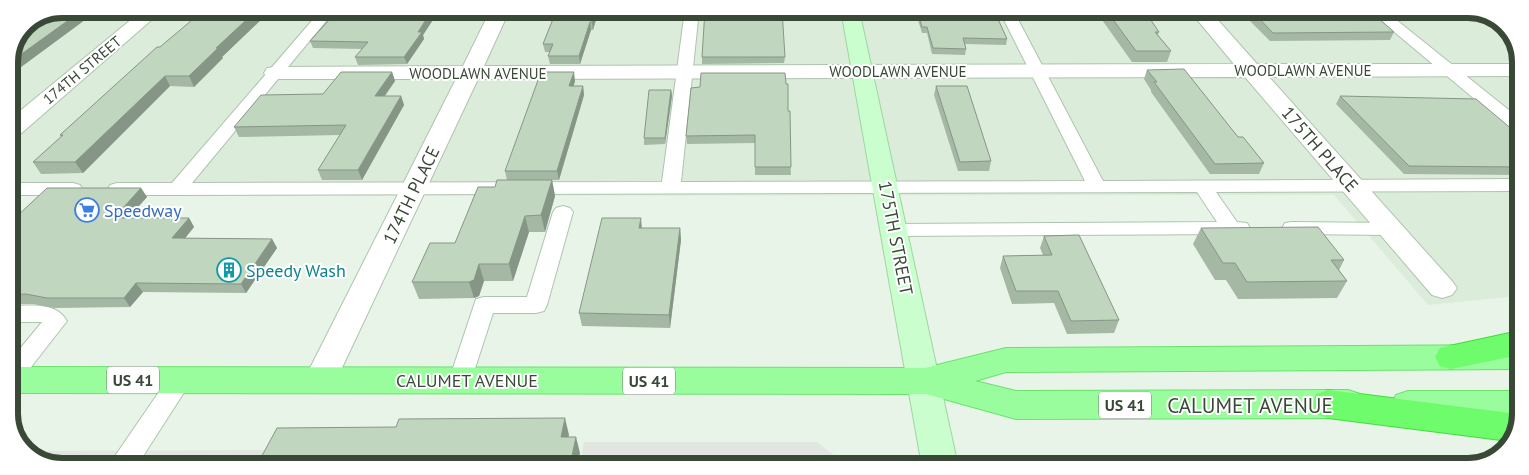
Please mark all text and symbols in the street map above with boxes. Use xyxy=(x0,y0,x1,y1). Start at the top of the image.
street label: 174TH STREET xyxy=(39,31,126,108)
street label: WOODLAWN AVENUE xyxy=(1234,61,1372,80)
street label: WOODLAWN AVENUE xyxy=(829,62,967,81)
street label: WOODLAWN AVENUE xyxy=(409,64,547,83)
street label: 175TH PLACE xyxy=(1277,102,1363,196)
street label: 174TH PLACE xyxy=(377,142,445,248)
street label: 175TH STREET xyxy=(874,179,918,297)
supermarket icon: Speedway xyxy=(74,197,100,223)
place label: Speedway xyxy=(104,199,182,222)
building icon: Speedy Wash xyxy=(216,257,242,283)
place label: Speedy Wash xyxy=(246,259,346,282)
road number: US 41 xyxy=(107,366,159,394)
road number: US 41 xyxy=(623,368,675,394)
street label: CALUMET AVENUE xyxy=(396,369,538,392)
road number: US 41 xyxy=(1099,392,1151,418)
street label: CALUMET AVENUE xyxy=(1167,392,1333,419)

